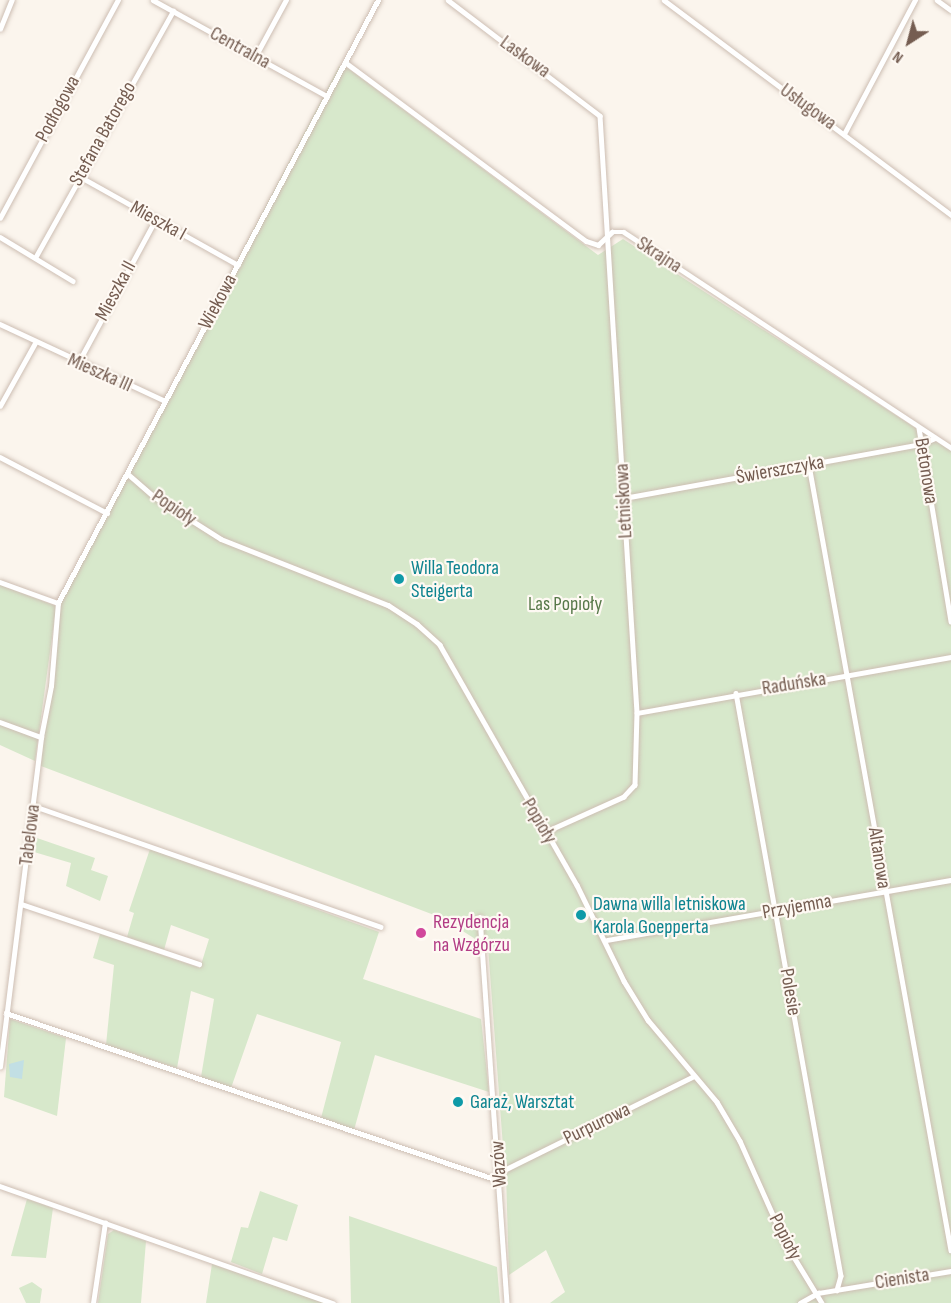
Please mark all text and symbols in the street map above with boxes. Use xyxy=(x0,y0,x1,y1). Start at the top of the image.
north arrow xyxy=(879,12,939,72)
street label: Centralna xyxy=(206,22,274,74)
street label: Laskowa xyxy=(495,31,555,83)
text: N xyxy=(889,47,907,67)
street label: Podłogowa xyxy=(31,72,85,146)
street label: Stefana Batorego xyxy=(64,78,142,190)
street label: Usługowa xyxy=(775,78,841,136)
street label: Mieszka I xyxy=(126,196,190,246)
street label: Skrajna xyxy=(632,232,686,278)
street label: Mieszka II xyxy=(90,257,142,325)
street label: Wiekowa xyxy=(194,270,242,334)
street label: Mieszka III xyxy=(64,348,136,398)
street label: Betonowa xyxy=(909,436,943,506)
street label: Świerszczyka xyxy=(734,450,826,490)
street label: Letniskowa xyxy=(610,463,638,539)
street label: Popioły xyxy=(147,484,201,532)
place label: Willa Teodora Steigerta xyxy=(411,556,499,603)
marker: Willa Teodora Steigerta xyxy=(392,572,406,586)
park label: Las Popioły xyxy=(528,592,602,616)
street label: Raduńska xyxy=(760,667,828,701)
street label: Popioły xyxy=(516,794,562,848)
street label: Tabelowa xyxy=(14,803,46,867)
street label: Altanowa xyxy=(862,826,896,890)
street label: Przyjemna xyxy=(760,889,834,925)
place label: Dawna willa letniskowa Karola Goepperta xyxy=(593,892,746,939)
marker: Dawna willa letniskowa Karola Goepperta xyxy=(574,908,588,922)
place label: Rezydencja na Wzgórzu xyxy=(433,910,510,957)
marker: Rezydencja na Wzgórzu xyxy=(414,926,428,940)
street label: Polesie xyxy=(774,967,806,1017)
place label: Garaż, Warsztat xyxy=(470,1090,574,1114)
marker: Garaż, Warsztat xyxy=(451,1095,465,1109)
street label: Purpurowa xyxy=(560,1098,634,1150)
street label: Wazów xyxy=(485,1140,513,1188)
street label: Popioły xyxy=(763,1210,807,1264)
street label: Cienista xyxy=(873,1263,931,1295)

